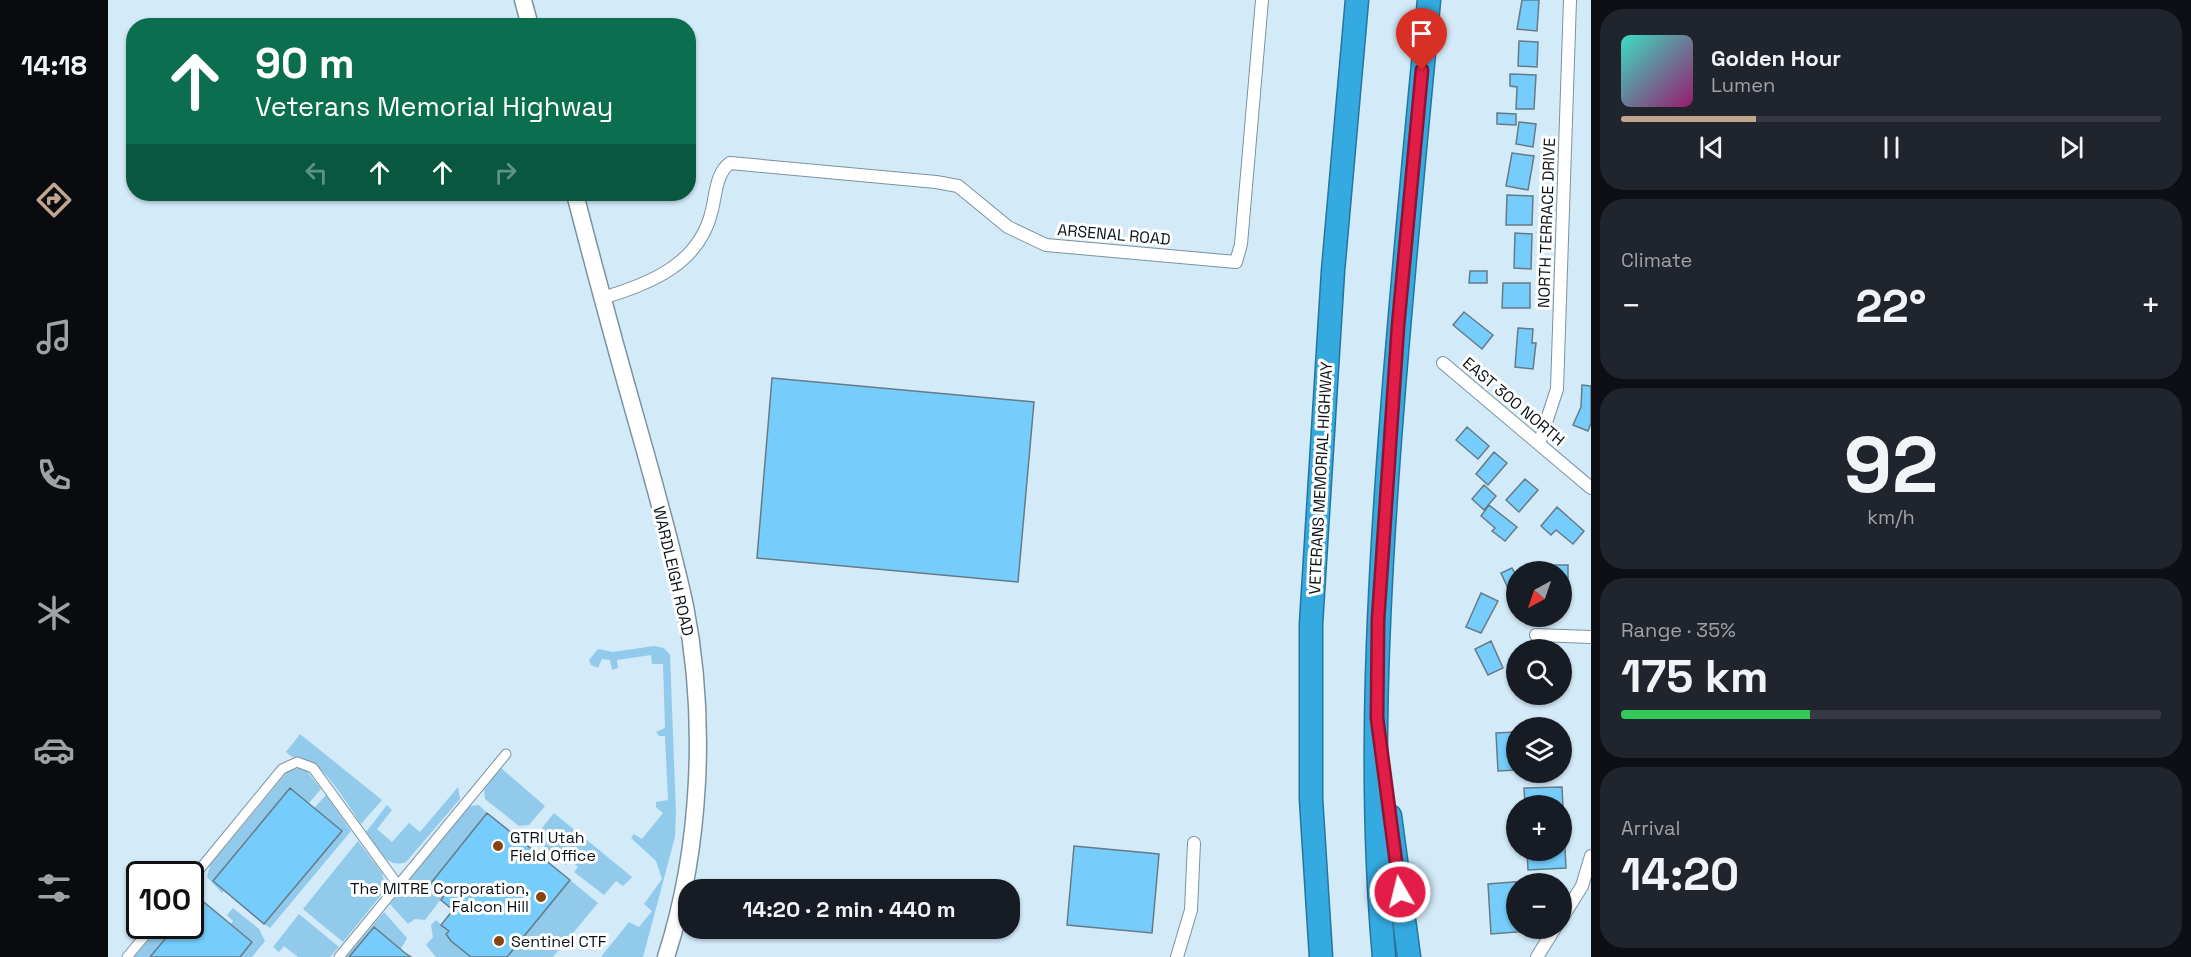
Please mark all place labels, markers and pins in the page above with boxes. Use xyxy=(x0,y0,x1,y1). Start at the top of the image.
pin xyxy=(1396,8,1447,70)
place label: GTRI Utah Field Office xyxy=(510,827,596,866)
marker: GTRI Utah Field Office xyxy=(491,839,505,853)
place label: The MITRE Corporation, Falcon Hill xyxy=(350,878,529,917)
marker: The MITRE Corporation, Falcon Hill xyxy=(534,890,548,904)
place label: Sentinel CTF xyxy=(511,931,607,952)
marker: Sentinel CTF xyxy=(492,934,506,948)

